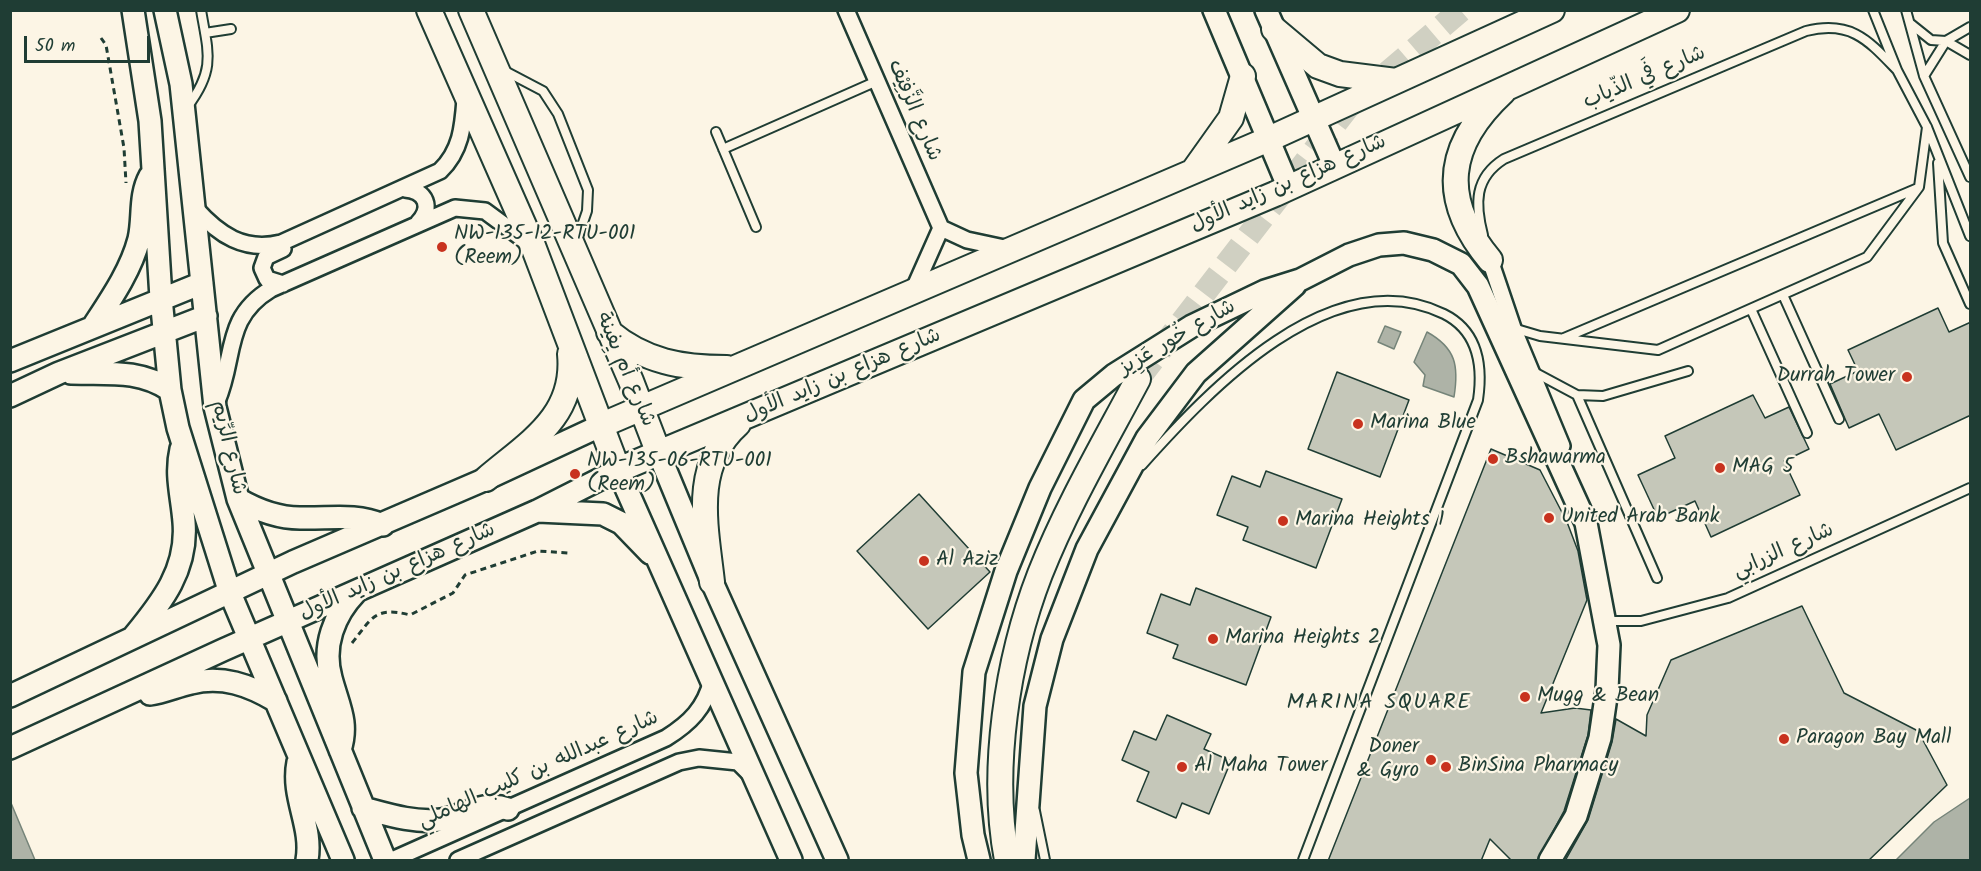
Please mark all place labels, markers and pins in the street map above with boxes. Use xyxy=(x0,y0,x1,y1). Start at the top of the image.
place label: NW-135-12-RTU-001 (Reem) xyxy=(454,222,636,272)
marker: NW-135-12-RTU-001 (Reem) xyxy=(435,240,449,254)
place label: Durrah Tower xyxy=(1777,364,1895,390)
marker: Durrah Tower xyxy=(1900,370,1914,384)
place label: Marina Blue xyxy=(1370,411,1476,437)
marker: Marina Blue xyxy=(1351,417,1365,431)
place label: Bshawarma xyxy=(1505,446,1606,472)
place label: NW-135-06-RTU-001 (Reem) xyxy=(587,449,772,499)
marker: Bshawarma xyxy=(1486,452,1500,466)
place label: MAG 5 xyxy=(1732,455,1794,481)
marker: MAG 5 xyxy=(1713,461,1727,475)
marker: NW-135-06-RTU-001 (Reem) xyxy=(568,467,582,481)
place label: United Arab Bank xyxy=(1561,505,1720,531)
place label: Marina Heights 1 xyxy=(1295,508,1445,534)
marker: United Arab Bank xyxy=(1542,511,1556,525)
marker: Marina Heights 1 xyxy=(1276,514,1290,528)
place label: Al Aziz xyxy=(936,548,999,574)
marker: Al Aziz xyxy=(917,554,931,568)
place label: Marina Heights 2 xyxy=(1225,626,1380,652)
marker: Marina Heights 2 xyxy=(1206,632,1220,646)
place label: Mugg & Bean xyxy=(1537,684,1659,710)
marker: Mugg & Bean xyxy=(1518,690,1532,704)
place label: Paragon Bay Mall xyxy=(1796,726,1951,752)
marker: Paragon Bay Mall xyxy=(1777,732,1791,746)
place label: Doner & Gyro xyxy=(1357,735,1419,785)
marker: Doner & Gyro xyxy=(1424,753,1438,767)
place label: Al Maha Tower xyxy=(1194,754,1328,780)
place label: BinSina Pharmacy xyxy=(1458,754,1618,780)
marker: Al Maha Tower xyxy=(1175,760,1189,774)
marker: BinSina Pharmacy xyxy=(1439,760,1453,774)

